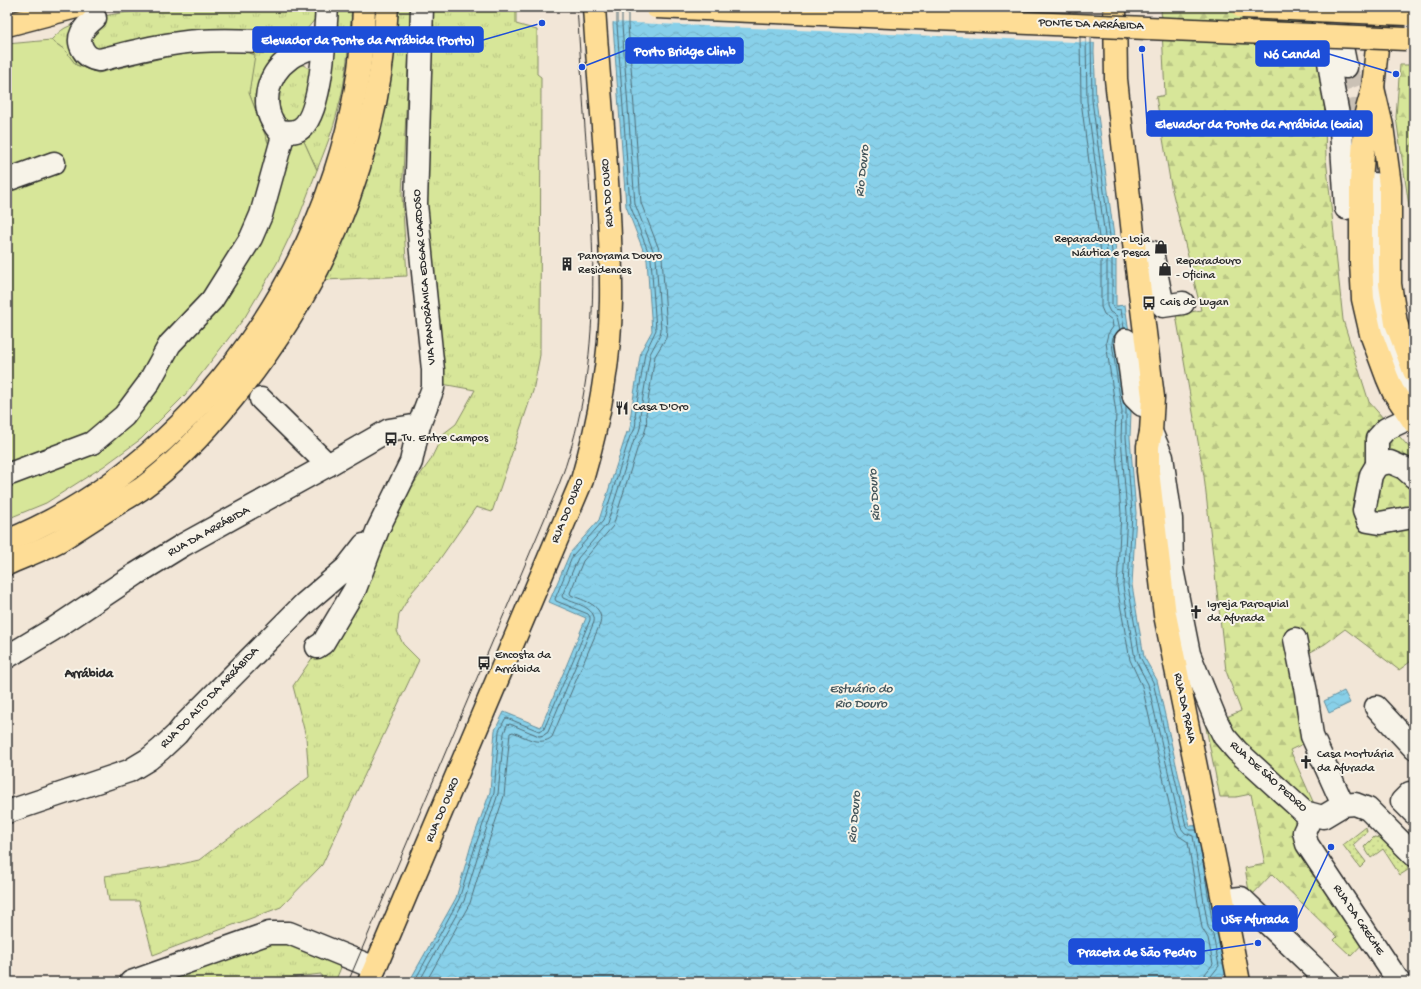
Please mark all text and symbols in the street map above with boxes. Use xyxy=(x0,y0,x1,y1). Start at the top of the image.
street label: PONTE DA ARRÁBIDA xyxy=(1037,16,1145,34)
callout: Elevador da Ponte da Arrábida (Porto) xyxy=(253,27,483,52)
text: Elevador da Ponte da Arrábida (Porto) xyxy=(261,34,475,49)
callout: Porto Bridge Climb xyxy=(626,38,743,63)
callout: Nó Candal xyxy=(1256,41,1329,66)
text: Porto Bridge Climb xyxy=(633,45,736,60)
text: Nó Candal xyxy=(1264,48,1320,63)
callout: Elevador da Ponte da Arrábida (Gaia) xyxy=(1147,111,1372,136)
text: Elevador da Ponte da Arrábida (Gaia) xyxy=(1155,118,1363,133)
water label: Rio Douro xyxy=(853,143,873,198)
street label: RUA DO OURO xyxy=(599,158,617,228)
street label: VIA PANORÂMICA EDGAR CARDOSO xyxy=(410,189,440,366)
place label: Reparadouro - Loja Náutica e Pesca xyxy=(1054,233,1150,261)
shop icon: Reparadouro - Loja Náutica e Pesca xyxy=(1153,239,1169,255)
place label: Panorama Douro Residences xyxy=(577,250,662,278)
place label: Reparadouro - Oficina xyxy=(1176,255,1241,283)
building icon: Panorama Douro Residences xyxy=(559,256,575,272)
shop icon: Reparadouro - Oficina xyxy=(1157,261,1173,277)
bus stop icon: Cais do Lugan xyxy=(1141,295,1157,311)
place label: Cais do Lugan xyxy=(1160,296,1229,310)
restaurant icon: Casa D'Oro xyxy=(614,400,630,416)
place label: Casa D'Oro xyxy=(633,401,689,415)
bus stop icon: Tv. Entre Campos xyxy=(383,431,399,447)
place label: Tv. Entre Campos xyxy=(401,432,489,446)
water label: Rio Douro xyxy=(866,467,884,522)
street label: RUA DO OURO xyxy=(549,477,587,545)
street label: RUA DA ARRÁBIDA xyxy=(166,503,253,560)
place label: Igreja Paroquial da Afurada xyxy=(1207,598,1289,626)
church icon: Igreja Paroquial da Afurada xyxy=(1188,604,1204,620)
street label: RUA DO ALTO DA ARRÁBIDA xyxy=(158,644,263,752)
place label: Encosta da Arrábida xyxy=(495,649,551,677)
bus stop icon: Encosta da Arrábida xyxy=(476,655,492,671)
district label: Arrábida xyxy=(64,667,114,682)
street label: RUA DA PRAIA xyxy=(1170,672,1198,745)
water label: Estuário do Rio Douro xyxy=(829,682,894,712)
street label: RUA DE SÃO PEDRO xyxy=(1226,739,1310,815)
place label: Casa Mortuária da Afurada xyxy=(1317,748,1394,776)
church icon: Casa Mortuária da Afurada xyxy=(1298,754,1314,770)
street label: RUA DO OURO xyxy=(423,776,463,844)
water label: Rio Douro xyxy=(845,789,865,844)
street label: RUA DA CRECHE xyxy=(1329,882,1387,958)
callout: USF Afurada xyxy=(1213,906,1297,931)
text: USF Afurada xyxy=(1221,912,1290,928)
callout: Praceta de São Pedro xyxy=(1069,939,1204,964)
text: Praceta de São Pedro xyxy=(1076,946,1197,961)

